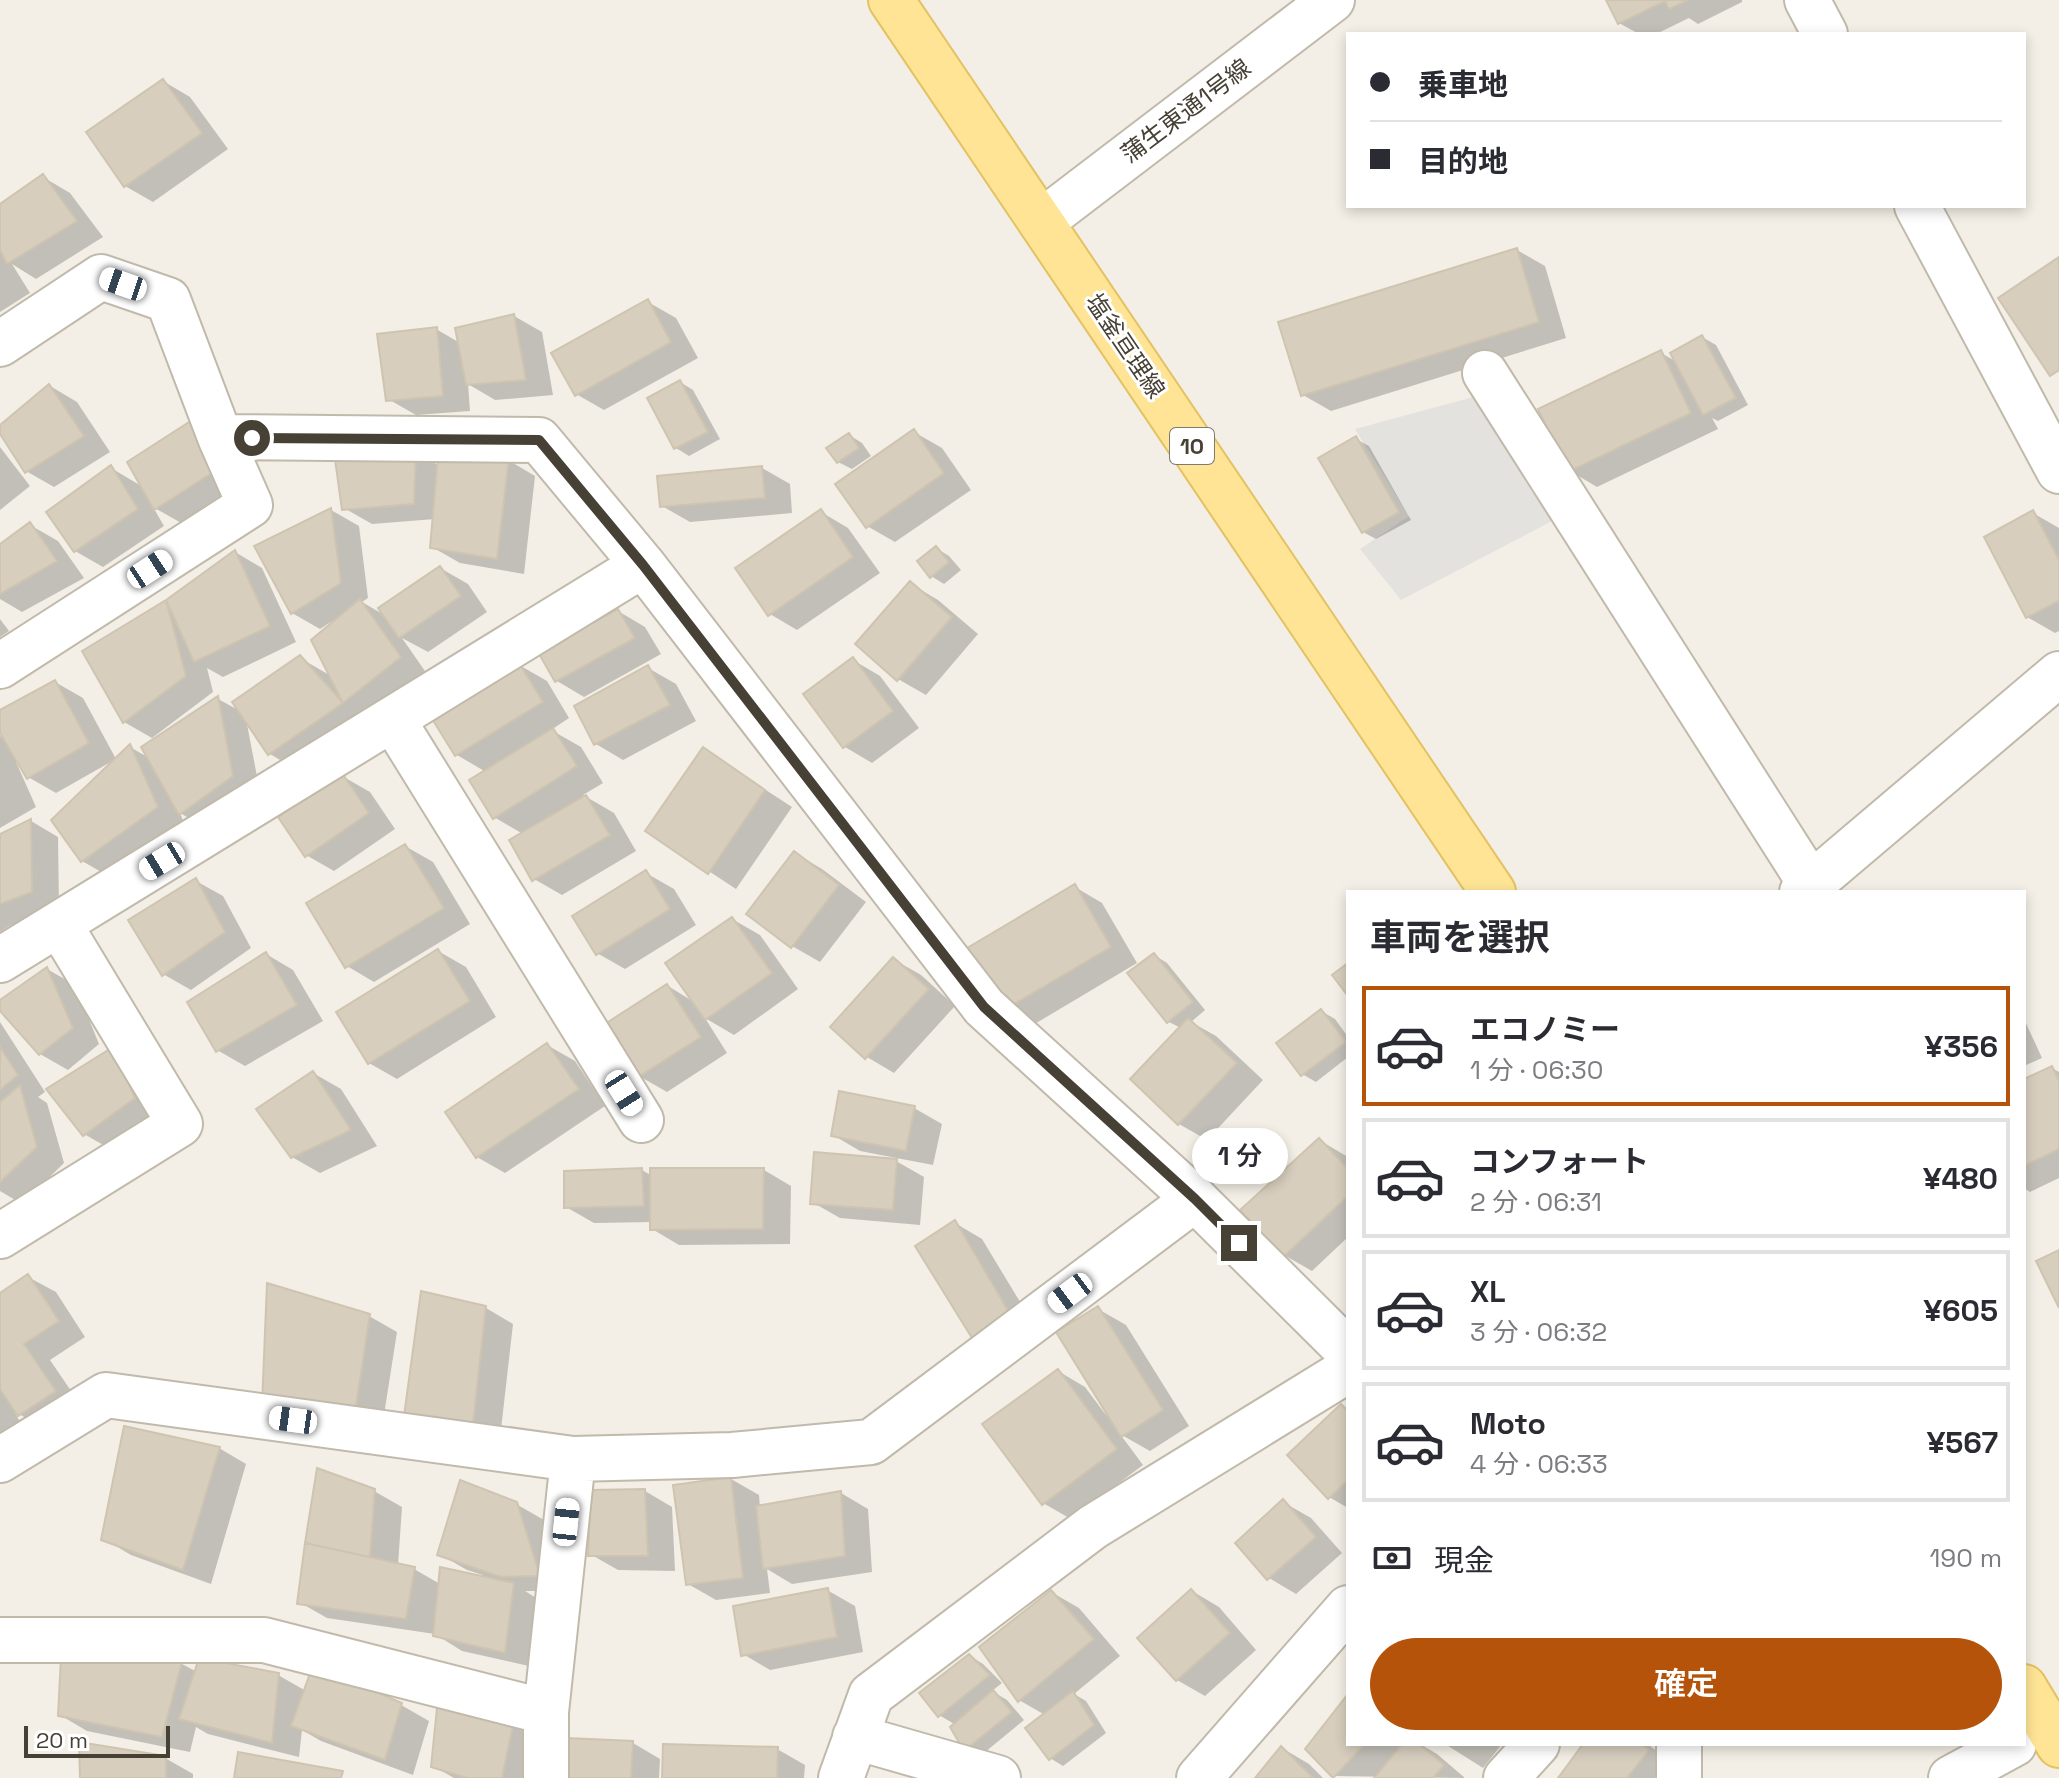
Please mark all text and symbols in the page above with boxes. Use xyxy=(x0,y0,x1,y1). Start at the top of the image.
street label: 蒲生東通1号線 xyxy=(1115,52,1257,169)
text: 乗車地 xyxy=(1418,65,1508,104)
text: 目的地 xyxy=(1418,142,1508,181)
car xyxy=(96,265,150,303)
street label: 塩釜亘理線 xyxy=(1079,287,1172,404)
route start xyxy=(234,420,270,456)
road number: 10 xyxy=(1170,428,1214,464)
car xyxy=(123,546,177,592)
car xyxy=(135,838,189,884)
text: 車両を選択 xyxy=(1370,915,1550,961)
icon: car xyxy=(1374,1010,1446,1082)
text: エコノミー xyxy=(1470,1010,1620,1049)
text: ¥356 xyxy=(1925,1027,1998,1066)
text: 1 分 · 06:30 xyxy=(1470,1053,1603,1087)
car xyxy=(601,1066,647,1120)
callout: 1 分 xyxy=(1191,1127,1287,1183)
text: 1 分 xyxy=(1218,1139,1262,1173)
icon: car xyxy=(1374,1142,1446,1214)
text: コンフォート xyxy=(1470,1142,1649,1181)
text: ¥480 xyxy=(1923,1159,1998,1198)
text: 2 分 · 06:31 xyxy=(1470,1185,1602,1219)
route end xyxy=(1221,1225,1257,1261)
car xyxy=(1044,1269,1096,1317)
text: XL xyxy=(1470,1272,1506,1311)
icon: car xyxy=(1374,1274,1446,1346)
text: ¥605 xyxy=(1923,1291,1998,1330)
text: 3 分 · 06:32 xyxy=(1470,1315,1607,1349)
text: Moto xyxy=(1470,1404,1546,1443)
car xyxy=(268,1405,318,1435)
icon: car xyxy=(1374,1406,1446,1478)
text: ¥567 xyxy=(1927,1423,1998,1462)
text: 4 分 · 06:33 xyxy=(1470,1447,1608,1481)
car xyxy=(552,1497,580,1547)
icon: cash xyxy=(1370,1536,1414,1580)
text: 現金 xyxy=(1434,1541,1494,1580)
text: 190 m xyxy=(1930,1541,2002,1575)
button: 確定 xyxy=(1370,1638,2002,1730)
scale bar xyxy=(24,1722,170,1758)
text: 20 m xyxy=(36,1726,88,1754)

